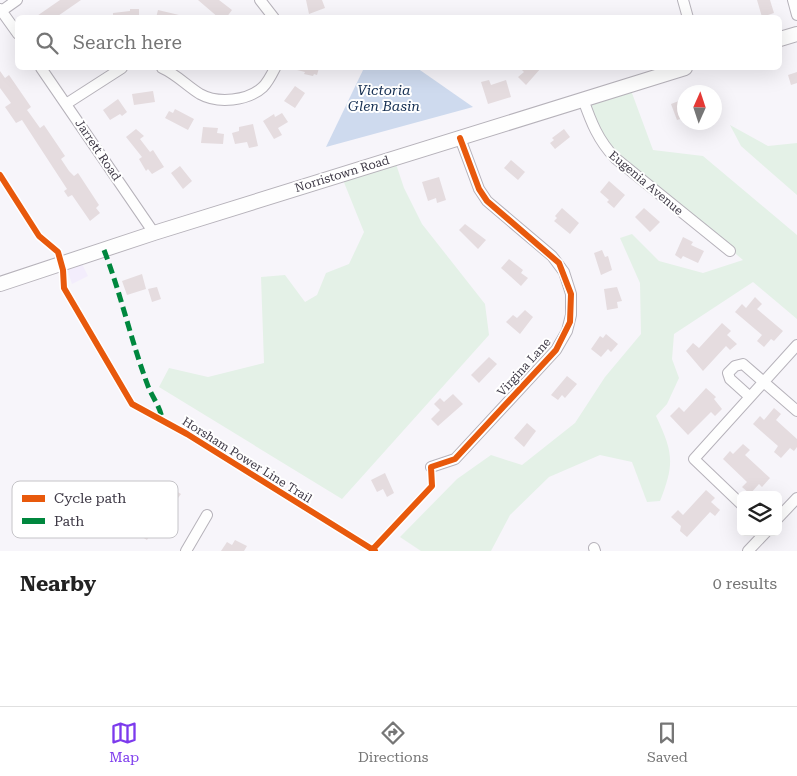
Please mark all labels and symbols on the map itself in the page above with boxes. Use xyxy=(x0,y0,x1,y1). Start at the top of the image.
water label: Victoria Glen Basin xyxy=(348,82,420,114)
north arrow xyxy=(677,85,722,130)
street label: Jarrett Road xyxy=(72,117,124,184)
street label: Eugenia Avenue xyxy=(606,148,686,218)
street label: Norristown Road xyxy=(293,153,391,195)
street label: Virgina Lane xyxy=(494,335,554,399)
street label: Horsham Power Line Trail xyxy=(180,414,315,506)
legend xyxy=(12,481,178,538)
text: Cycle path xyxy=(54,490,126,506)
text: Path xyxy=(54,513,84,529)

